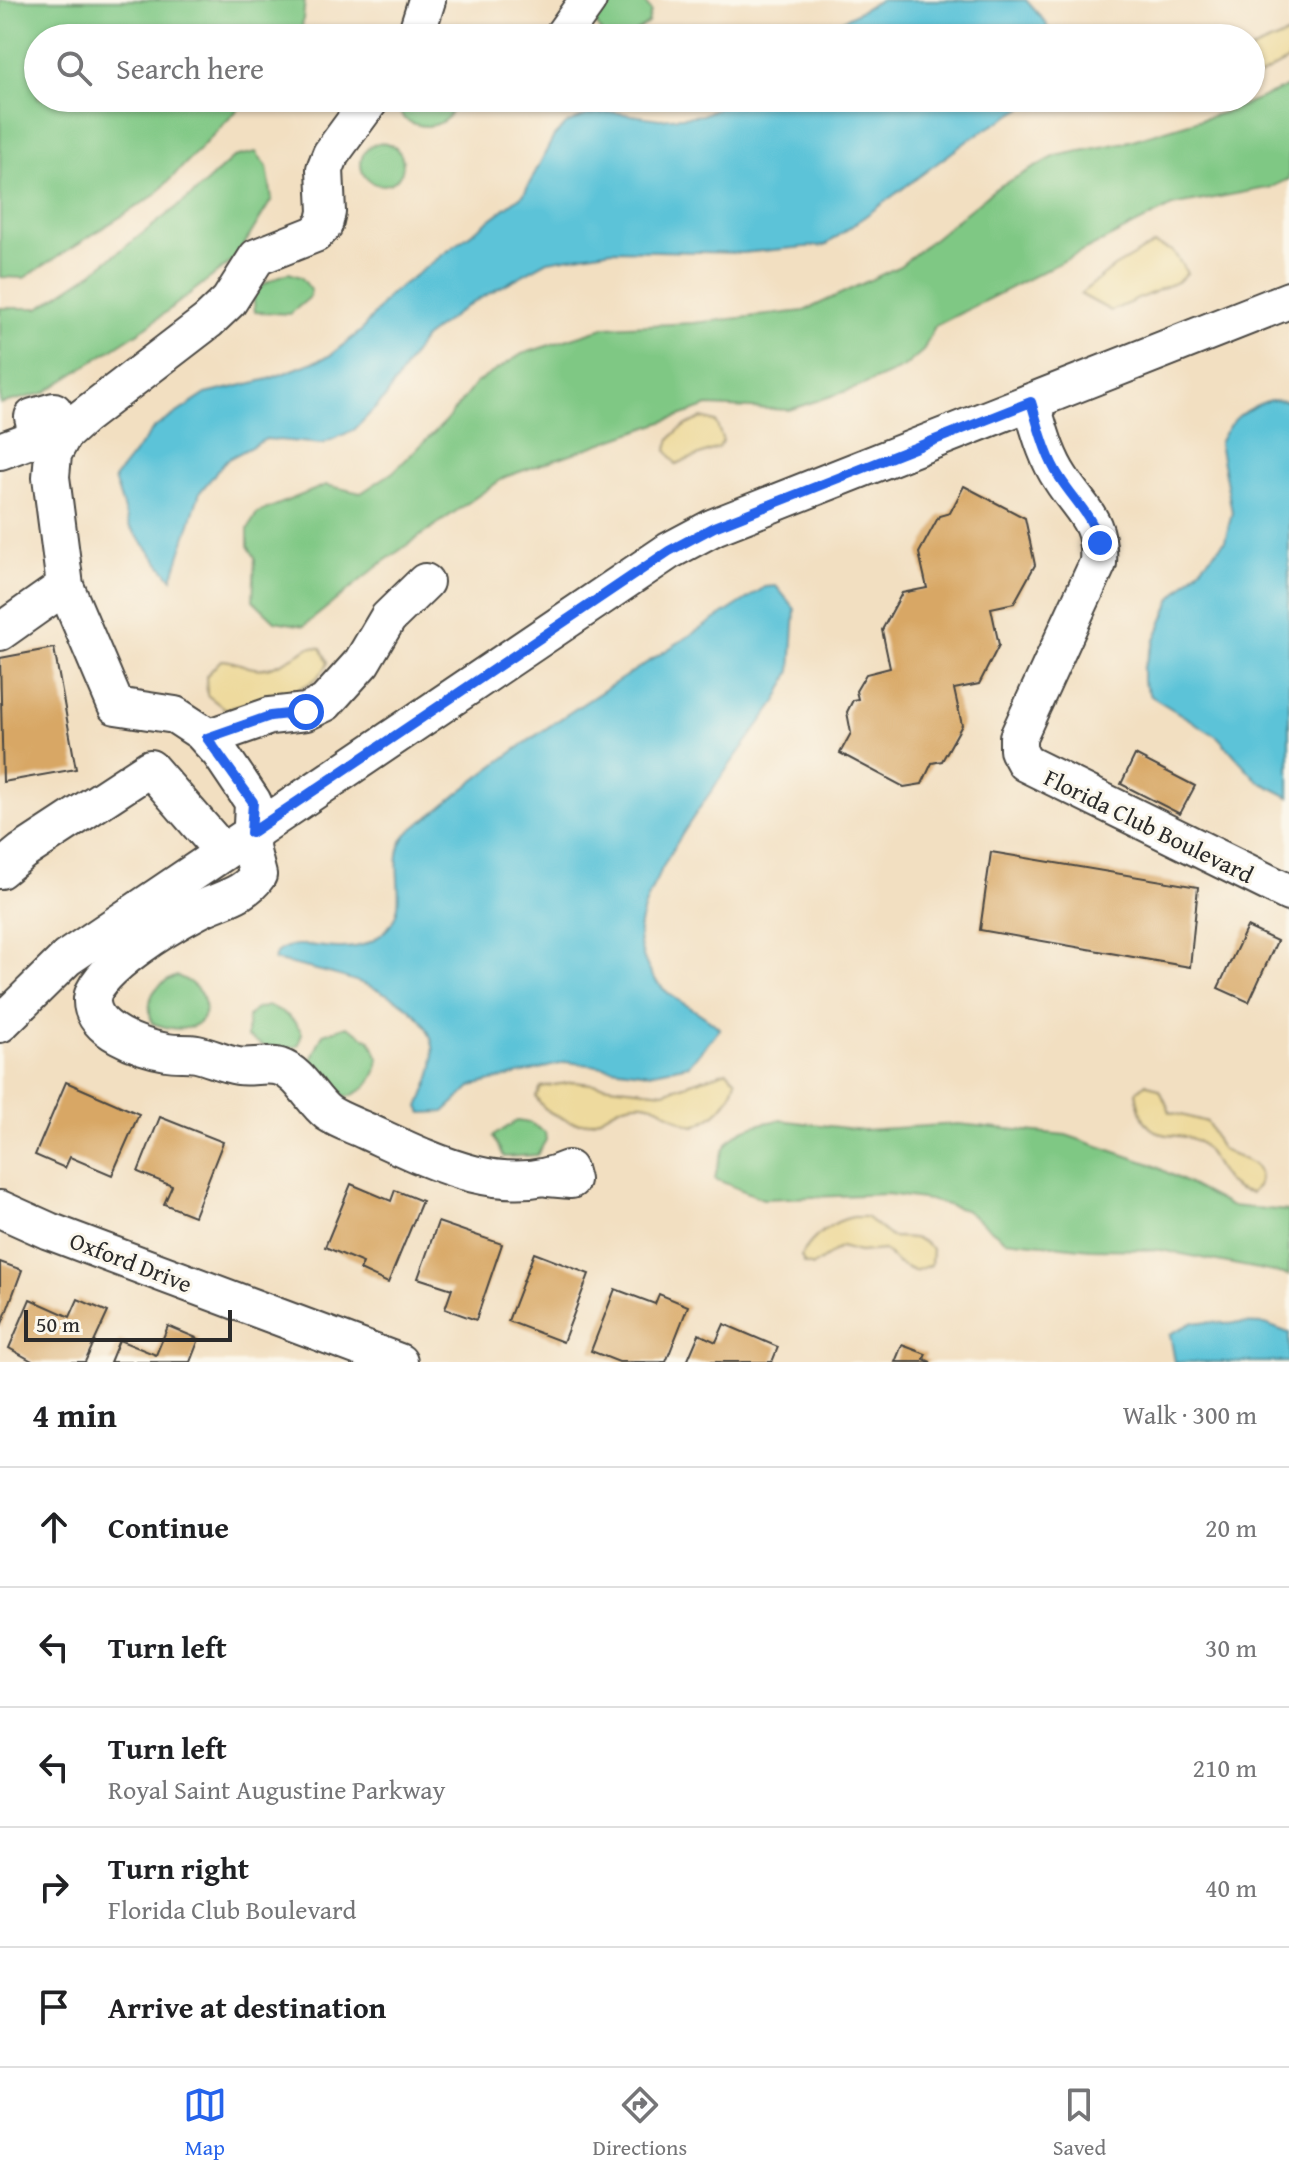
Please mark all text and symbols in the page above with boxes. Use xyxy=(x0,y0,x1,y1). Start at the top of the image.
search box xyxy=(24,24,1265,112)
icon: search xyxy=(52,46,96,90)
text: Search here xyxy=(116,46,264,90)
route end xyxy=(1082,525,1118,561)
route start xyxy=(288,694,324,730)
street label: Florida Club Boulevard xyxy=(1038,760,1260,892)
street label: Oxford Drive xyxy=(65,1223,197,1301)
scale bar xyxy=(24,1306,232,1342)
text: 50 m xyxy=(36,1308,80,1340)
text: 4 min xyxy=(32,1390,117,1439)
text: Walk · 300 m xyxy=(1123,1395,1257,1434)
icon: ahead xyxy=(32,1505,76,1549)
text: Continue xyxy=(108,1505,229,1549)
text: 20 m xyxy=(1205,1508,1257,1547)
icon: left xyxy=(32,1625,76,1669)
text: Turn left xyxy=(108,1625,227,1669)
text: 30 m xyxy=(1205,1628,1257,1667)
text: Turn left xyxy=(108,1726,227,1770)
icon: left xyxy=(32,1745,76,1789)
text: 210 m xyxy=(1192,1748,1257,1787)
text: Royal Saint Augustine Parkway xyxy=(108,1770,446,1809)
text: Turn right xyxy=(108,1846,249,1890)
icon: right xyxy=(32,1865,76,1909)
text: 40 m xyxy=(1205,1868,1257,1907)
text: Florida Club Boulevard xyxy=(108,1890,356,1929)
icon: arrive xyxy=(32,1985,76,2029)
text: Arrive at destination xyxy=(108,1985,386,2029)
tab: Map xyxy=(183,2083,227,2163)
tab: Directions xyxy=(593,2083,687,2163)
tab: Saved xyxy=(1053,2083,1106,2163)

